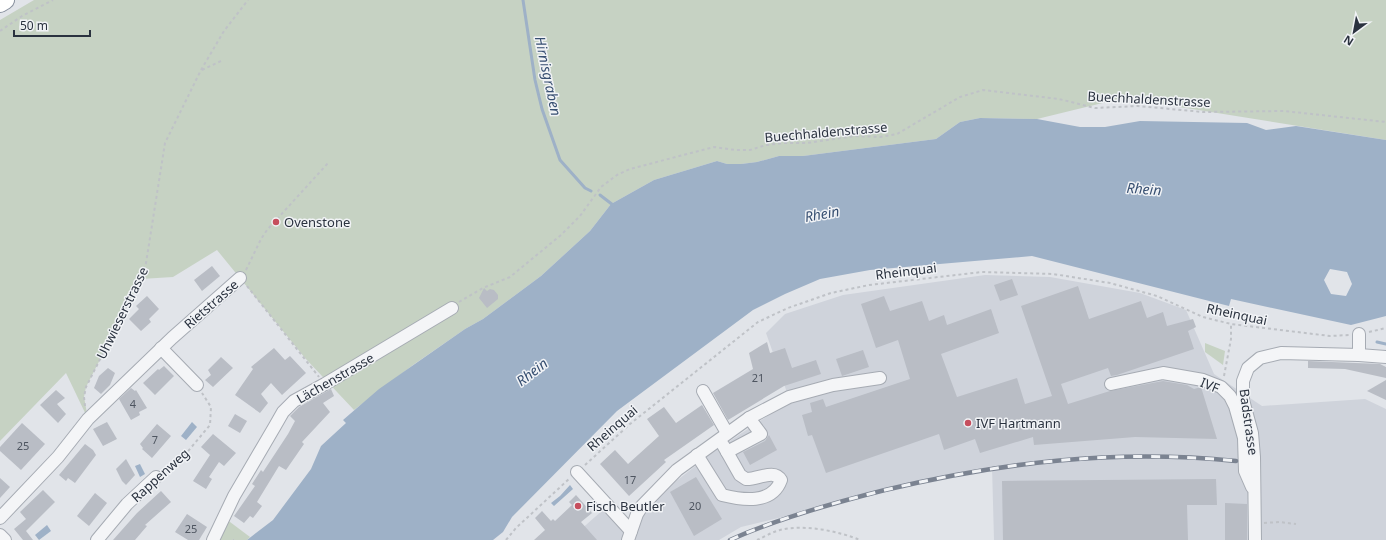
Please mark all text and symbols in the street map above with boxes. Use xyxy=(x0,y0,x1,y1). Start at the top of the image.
scale bar xyxy=(14,12,90,38)
north arrow xyxy=(1334,12,1374,52)
text: 50 m xyxy=(20,17,48,34)
text: N xyxy=(1341,32,1356,50)
water label: Hirnisgraben xyxy=(531,34,566,118)
street label: Buechhaldenstrasse xyxy=(1087,87,1211,111)
street label: Buechhaldenstrasse xyxy=(764,118,888,146)
water label: Rhein xyxy=(1126,178,1162,199)
water label: Rhein xyxy=(803,201,841,226)
place label: Ovenstone xyxy=(284,213,350,231)
marker: Ovenstone xyxy=(271,217,281,227)
street label: Rheinquai xyxy=(874,258,938,284)
street label: Uhwieserstrasse xyxy=(92,264,152,362)
street label: Rietstrasse xyxy=(180,275,242,333)
street label: Rheinquai xyxy=(1205,299,1269,329)
street label: Lächenstrasse xyxy=(293,348,377,408)
water label: Rhein xyxy=(512,353,551,390)
house number: 21 xyxy=(752,370,764,385)
street label: IVF xyxy=(1198,373,1222,397)
street label: Badstrasse xyxy=(1235,388,1263,456)
house number: 4 xyxy=(130,396,137,411)
street label: Rheinquai xyxy=(583,401,641,455)
place label: IVF Hartmann xyxy=(976,414,1061,432)
marker: IVF Hartmann xyxy=(963,418,973,428)
house number: 7 xyxy=(152,432,158,447)
house number: 25 xyxy=(17,438,29,453)
street label: Rappenweg xyxy=(127,444,193,506)
house number: 17 xyxy=(624,472,636,487)
place label: Fisch Beutler xyxy=(586,497,665,515)
house number: 20 xyxy=(689,498,701,513)
marker: Fisch Beutler xyxy=(573,501,583,511)
house number: 25 xyxy=(185,521,197,536)

